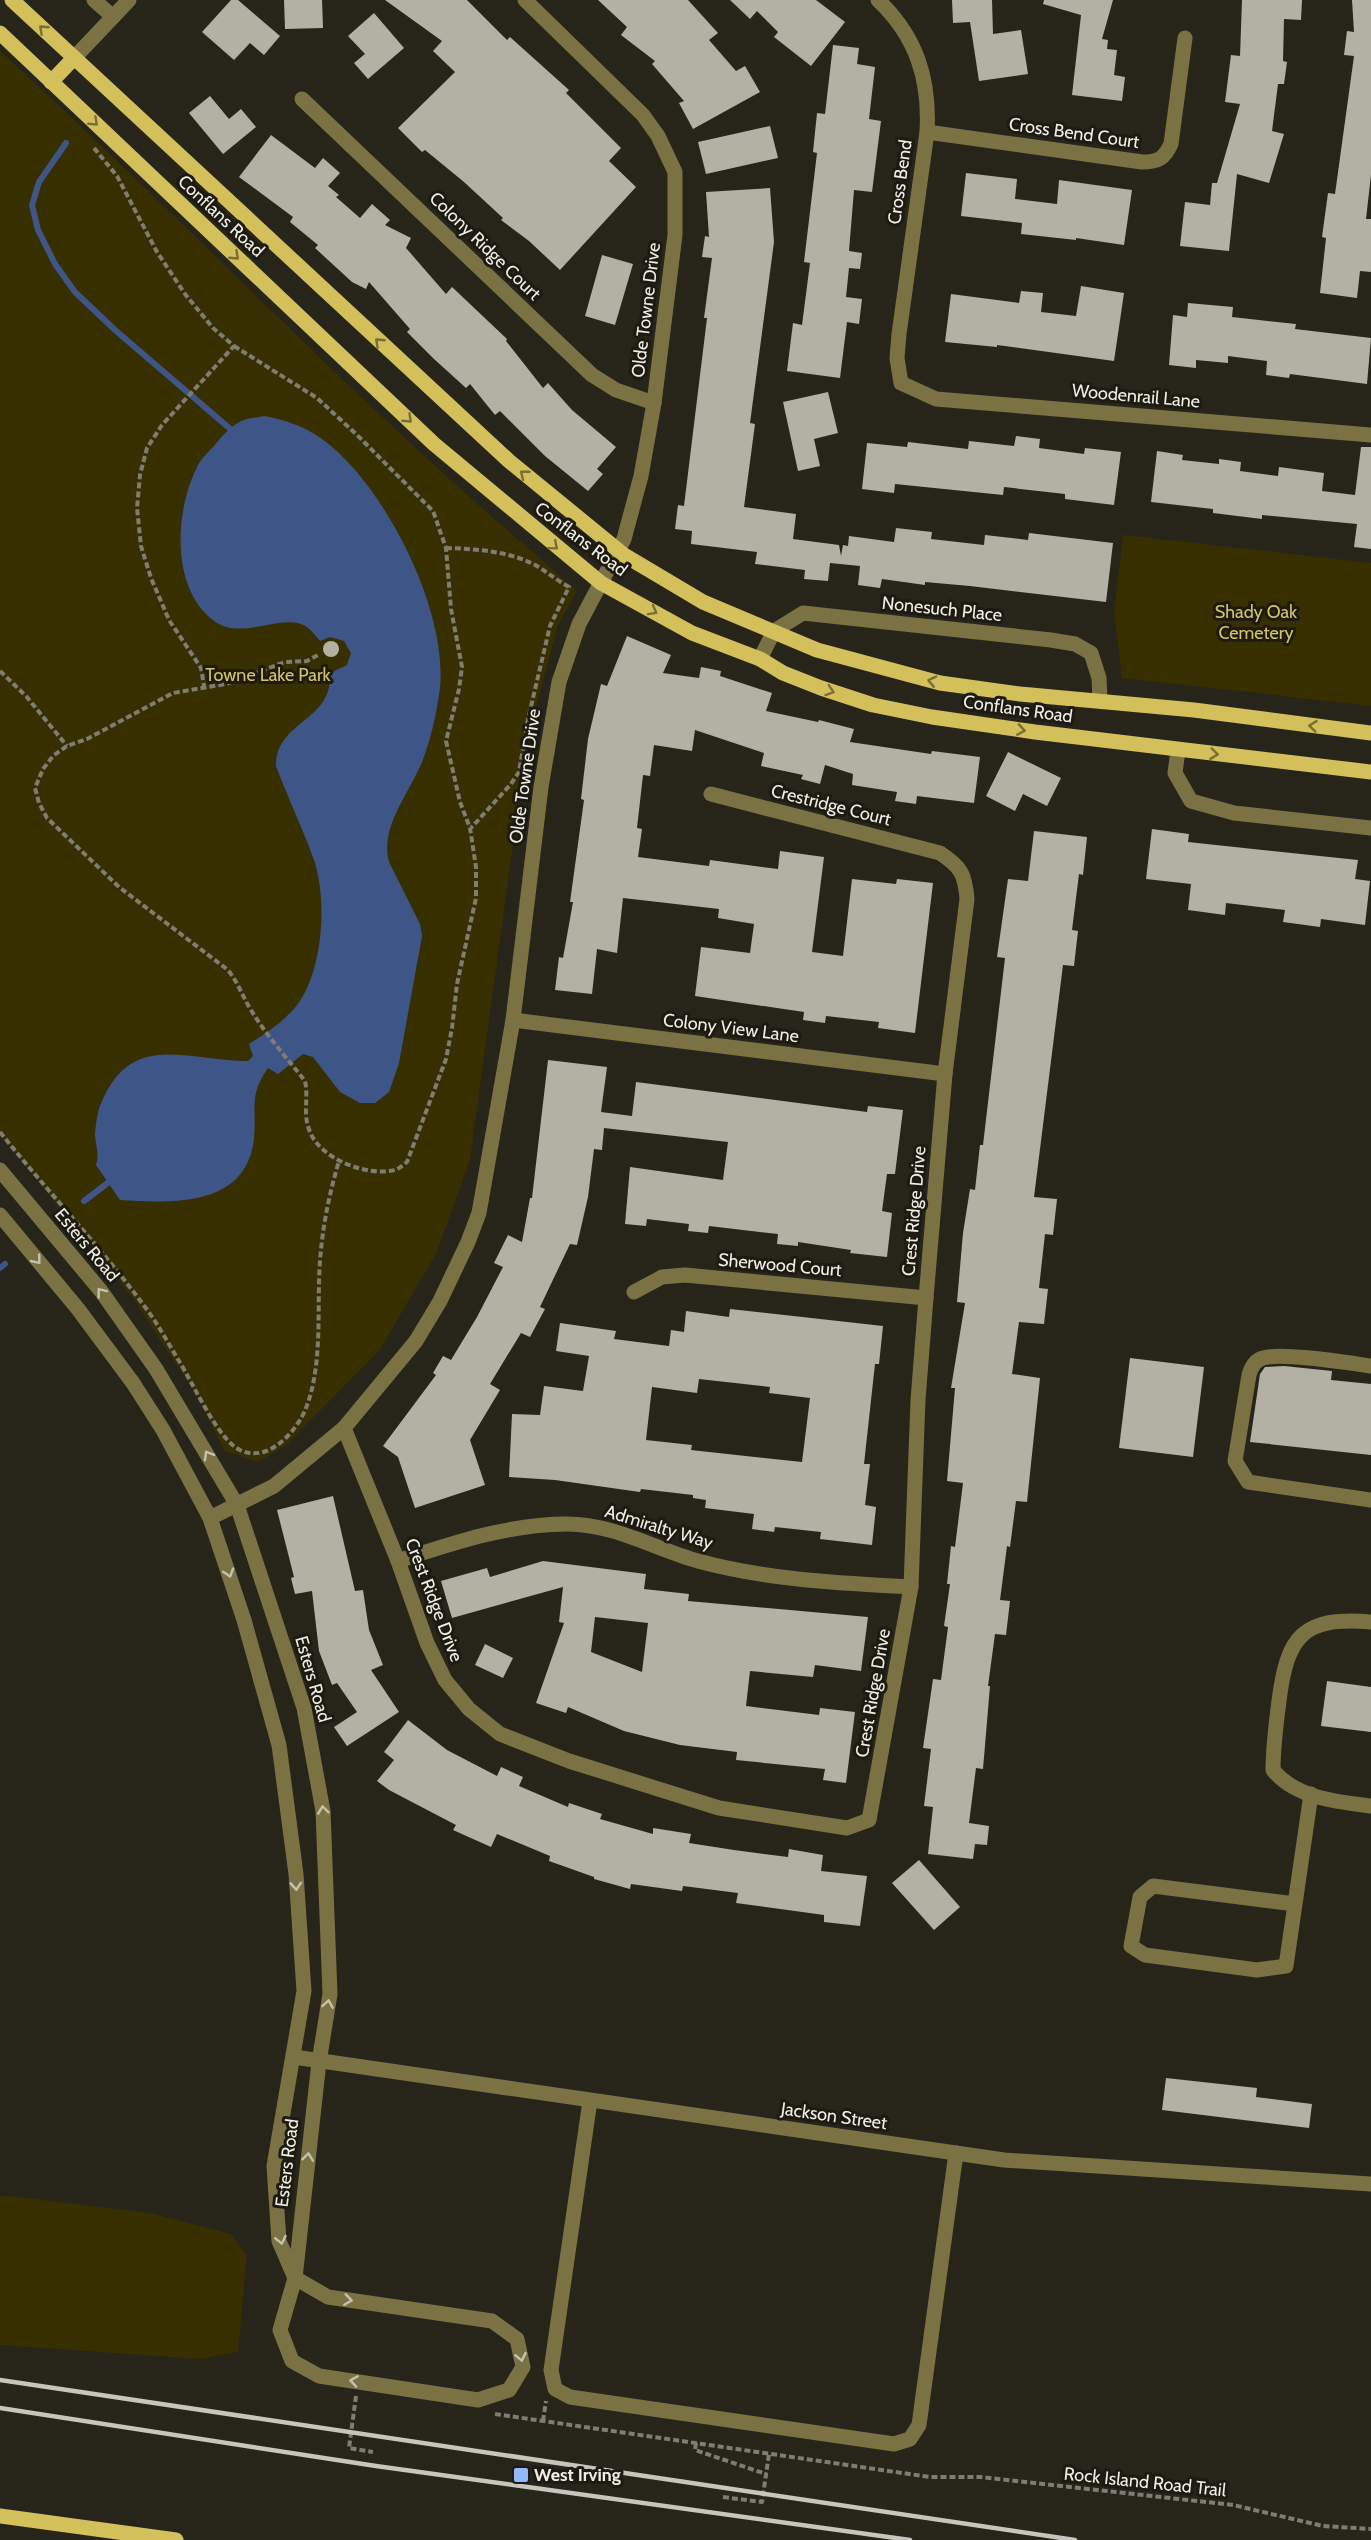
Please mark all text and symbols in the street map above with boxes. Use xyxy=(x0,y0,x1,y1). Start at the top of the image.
one-way arrow xyxy=(39,25,50,36)
street label: Cross Bend Court xyxy=(1007,113,1141,153)
one-way arrow xyxy=(86,115,97,126)
street label: Cross Bend xyxy=(883,138,917,226)
street label: Conflans Road xyxy=(173,170,269,262)
street label: Colony Ridge Court xyxy=(425,187,545,305)
street label: Olde Towne Drive xyxy=(627,241,665,379)
one-way arrow xyxy=(228,249,239,260)
one-way arrow xyxy=(376,339,387,350)
street label: Woodenrail Lane xyxy=(1071,379,1201,413)
one-way arrow xyxy=(400,412,411,423)
one-way arrow xyxy=(520,470,531,481)
street label: Conflans Road xyxy=(530,497,632,581)
one-way arrow xyxy=(547,539,558,550)
street label: Nonesuch Place xyxy=(881,592,1003,626)
park label: Shady Oak Cemetery xyxy=(1215,601,1298,644)
one-way arrow xyxy=(647,603,657,615)
park label: Towne Lake Park xyxy=(205,664,332,686)
one-way arrow xyxy=(927,675,937,688)
one-way arrow xyxy=(824,683,835,696)
street label: Conflans Road xyxy=(962,690,1074,728)
street label: Olde Towne Drive xyxy=(505,707,545,845)
one-way arrow xyxy=(1308,720,1318,732)
one-way arrow xyxy=(1016,724,1025,736)
one-way arrow xyxy=(1210,747,1219,760)
street label: Crestridge Court xyxy=(769,779,893,831)
street label: Colony View Lane xyxy=(662,1009,800,1047)
street label: Crest Ridge Drive xyxy=(897,1145,931,1277)
street label: Esters Road xyxy=(50,1204,124,1286)
street label: Sherwood Court xyxy=(717,1249,843,1281)
one-way arrow xyxy=(30,1253,41,1264)
one-way arrow xyxy=(97,1288,108,1299)
one-way arrow xyxy=(204,1451,215,1461)
street label: Admiralty Way xyxy=(602,1500,716,1554)
street label: Crest Ridge Drive xyxy=(400,1535,468,1665)
one-way arrow xyxy=(221,1567,234,1578)
street label: Crest Ridge Drive xyxy=(851,1627,895,1759)
street label: Esters Road xyxy=(290,1633,336,1725)
one-way arrow xyxy=(317,1805,329,1814)
one-way arrow xyxy=(290,1881,303,1890)
one-way arrow xyxy=(322,2000,334,2009)
street label: Jackson Street xyxy=(778,2098,889,2134)
street label: Esters Road xyxy=(271,2118,303,2208)
one-way arrow xyxy=(301,2153,313,2162)
one-way arrow xyxy=(273,2234,286,2244)
one-way arrow xyxy=(343,2293,353,2305)
one-way arrow xyxy=(514,2352,527,2362)
one-way arrow xyxy=(350,2375,360,2388)
street label: Rock Island Road Trail xyxy=(1063,2463,1228,2502)
place label: West Irving xyxy=(534,2464,621,2486)
marker: West Irving xyxy=(512,2466,530,2484)

